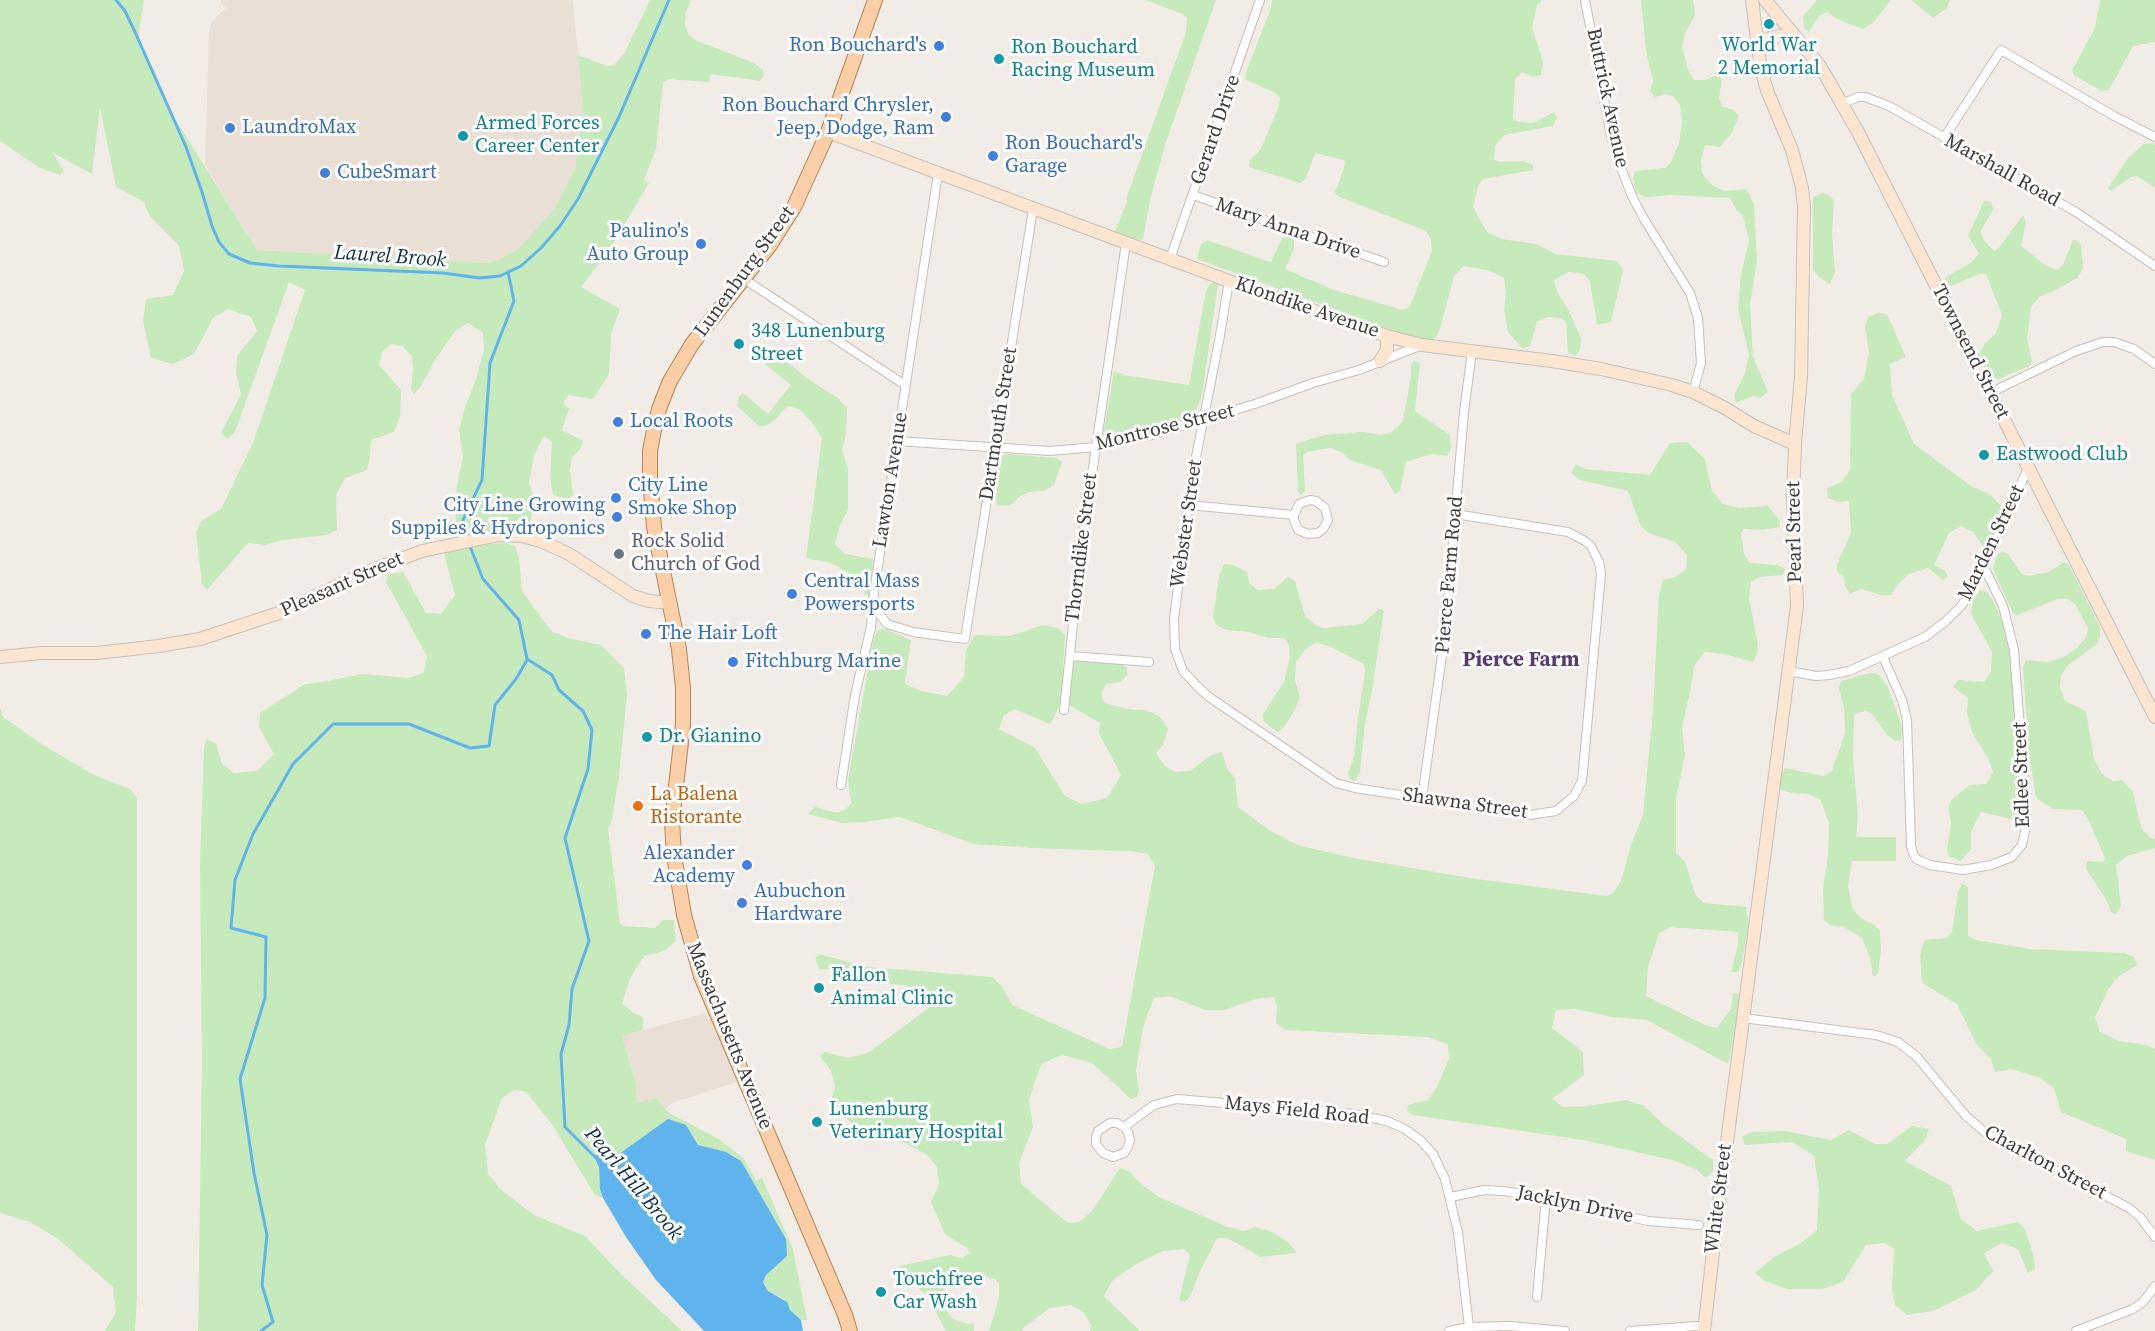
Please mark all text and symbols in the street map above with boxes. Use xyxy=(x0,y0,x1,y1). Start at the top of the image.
marker: World War 2 Memorial xyxy=(1762,17,1776,31)
street label: Buttrick Avenue xyxy=(1580,26,1634,170)
place label: Ron Bouchard's xyxy=(789,34,927,58)
place label: World War 2 Memorial xyxy=(1718,34,1820,81)
place label: Ron Bouchard Racing Museum xyxy=(1011,36,1155,83)
marker: Ron Bouchard's xyxy=(932,39,946,53)
marker: Ron Bouchard Racing Museum xyxy=(992,52,1006,66)
street label: Gerard Drive xyxy=(1186,72,1246,188)
place label: Ron Bouchard Chrysler, Jeep, Dodge, Ram xyxy=(722,94,934,141)
marker: Ron Bouchard Chrysler, Jeep, Dodge, Ram xyxy=(939,110,953,124)
place label: Armed Forces Career Center xyxy=(475,112,600,159)
place label: LaundroMax xyxy=(242,116,357,140)
marker: LaundroMax xyxy=(223,121,237,135)
marker: Armed Forces Career Center xyxy=(456,129,470,143)
street label: Marshall Road xyxy=(1940,129,2064,213)
place label: Ron Bouchard's Garage xyxy=(1005,132,1143,179)
marker: Ron Bouchard's Garage xyxy=(986,149,1000,163)
place label: CubeSmart xyxy=(337,161,436,185)
marker: CubeSmart xyxy=(318,166,332,180)
street label: Mary Anna Drive xyxy=(1212,193,1364,265)
street label: Lunenburg Street xyxy=(690,202,800,342)
place label: Paulino's Auto Group xyxy=(587,220,689,267)
marker: Paulino's Auto Group xyxy=(694,237,708,251)
water label: Laurel Brook xyxy=(333,241,447,273)
street label: Klondike Avenue xyxy=(1232,272,1382,344)
street label: Townsend Street xyxy=(1926,281,2014,423)
place label: 348 Lunenburg Street xyxy=(751,320,885,367)
marker: 348 Lunenburg Street xyxy=(732,337,746,351)
street label: Dartmouth Street xyxy=(975,346,1023,502)
street label: Montrose Street xyxy=(1093,399,1237,457)
place label: Local Roots xyxy=(630,410,733,434)
street label: Lawton Avenue xyxy=(868,410,914,550)
marker: Local Roots xyxy=(611,415,625,429)
place label: Eastwood Club xyxy=(1996,443,2128,467)
marker: Eastwood Club xyxy=(1977,448,1991,462)
street label: Webster Street xyxy=(1166,458,1208,590)
street label: Thorndike Street xyxy=(1061,472,1103,624)
place label: City Line Smoke Shop xyxy=(628,474,737,521)
street label: Pearl Street xyxy=(1782,481,1808,583)
street label: Marden Street xyxy=(1954,481,2030,605)
marker: City Line Smoke Shop xyxy=(609,491,623,505)
place label: City Line Growing Suppiles & Hydroponics xyxy=(391,494,605,541)
street label: Pierce Farm Road xyxy=(1431,495,1469,655)
marker: City Line Growing Suppiles & Hydroponics xyxy=(610,510,624,524)
place label: Rock Solid Church of God xyxy=(631,530,760,577)
street label: Pleasant Street xyxy=(277,547,407,623)
marker: Rock Solid Church of God xyxy=(612,547,626,561)
place label: Central Mass Powersports xyxy=(804,570,920,617)
marker: Central Mass Powersports xyxy=(785,587,799,601)
place label: The Hair Loft xyxy=(658,622,777,646)
marker: The Hair Loft xyxy=(639,627,653,641)
district label: Pierce Farm xyxy=(1463,648,1579,674)
place label: Fitchburg Marine xyxy=(745,650,901,674)
marker: Fitchburg Marine xyxy=(726,655,740,669)
street label: Edlee Street xyxy=(2008,722,2036,828)
place label: Dr. Gianino xyxy=(659,725,761,749)
marker: Dr. Gianino xyxy=(640,730,654,744)
place label: La Balena Ristorante xyxy=(650,783,742,830)
street label: Shawna Street xyxy=(1401,783,1529,825)
marker: La Balena Ristorante xyxy=(631,799,645,813)
place label: Alexander Academy xyxy=(643,842,735,889)
marker: Alexander Academy xyxy=(740,858,754,872)
place label: Aubuchon Hardware xyxy=(754,880,846,927)
marker: Aubuchon Hardware xyxy=(735,896,749,910)
street label: Massachusetts Avenue xyxy=(680,939,778,1133)
place label: Fallon Animal Clinic xyxy=(831,964,954,1011)
marker: Fallon Animal Clinic xyxy=(812,981,826,995)
street label: Mays Field Road xyxy=(1223,1091,1371,1131)
place label: Lunenburg Veterinary Hospital xyxy=(829,1098,1003,1145)
marker: Lunenburg Veterinary Hospital xyxy=(810,1115,824,1129)
street label: Charlton Street xyxy=(1980,1121,2110,1205)
water label: Pearl Hill Brook xyxy=(579,1123,687,1245)
street label: White Street xyxy=(1700,1143,1738,1255)
street label: Jacklyn Drive xyxy=(1514,1181,1636,1229)
place label: Touchfree Car Wash xyxy=(893,1268,983,1315)
marker: Touchfree Car Wash xyxy=(874,1285,888,1299)

